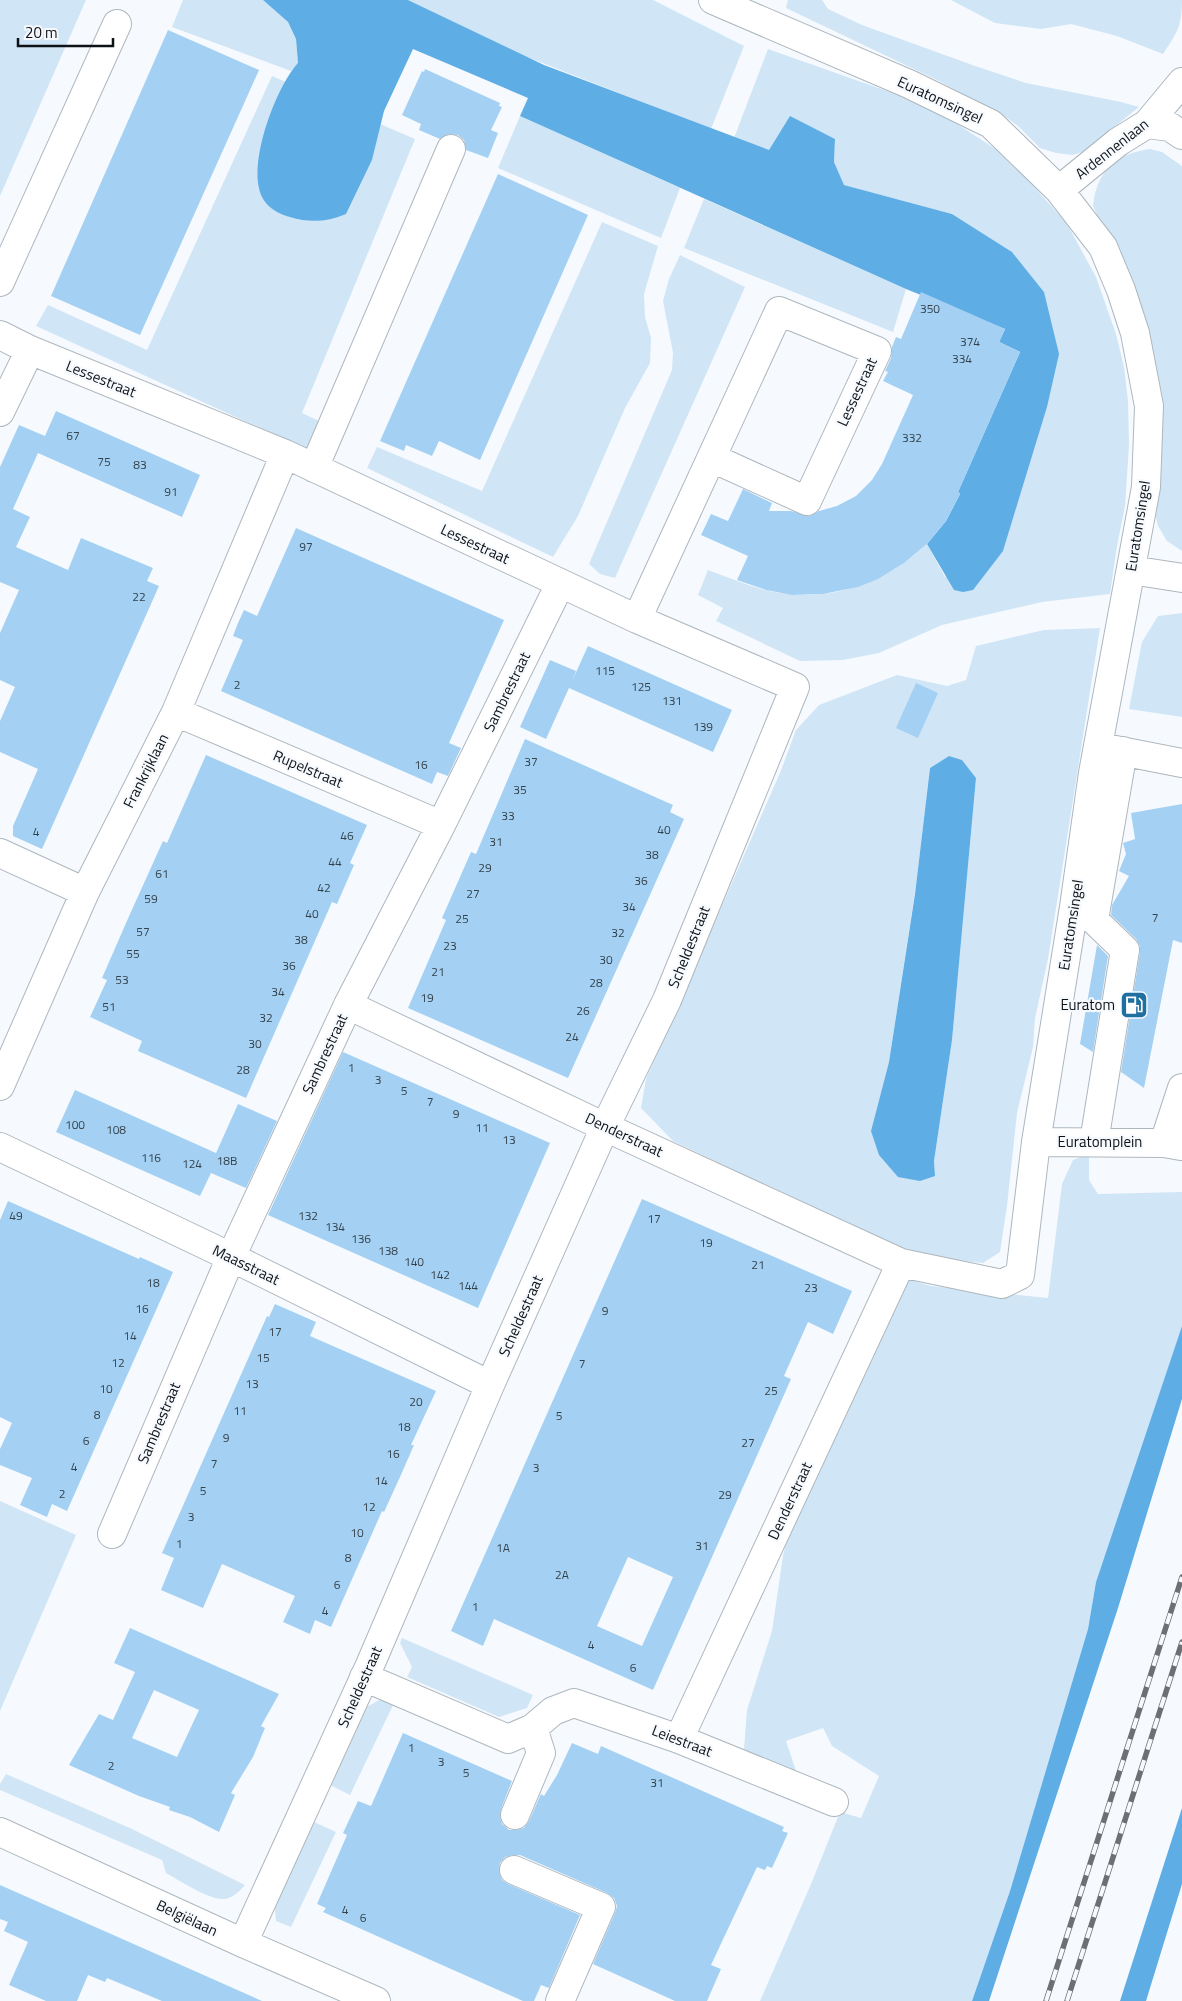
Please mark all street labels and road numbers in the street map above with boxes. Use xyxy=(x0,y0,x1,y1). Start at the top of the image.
street label: Euratomsingel xyxy=(894,70,987,129)
street label: Ardennenlaan xyxy=(1070,113,1153,185)
street label: Lessestraat xyxy=(831,353,883,430)
street label: Lessestraat xyxy=(63,354,140,403)
street label: Euratomsingel xyxy=(1119,479,1156,573)
street label: Lessestraat xyxy=(437,518,514,570)
street label: Sambrestraat xyxy=(477,647,536,736)
street label: Frankrijklaan xyxy=(117,729,174,812)
street label: Rupelstraat xyxy=(270,744,347,794)
street label: Euratomsingel xyxy=(1052,878,1089,972)
street label: Scheldestraat xyxy=(662,901,716,991)
street label: Sambrestraat xyxy=(296,1009,354,1098)
street label: Denderstraat xyxy=(581,1106,668,1163)
street label: Euratomplein xyxy=(1058,1130,1142,1153)
street label: Maasstraat xyxy=(209,1238,284,1291)
street label: Scheldestraat xyxy=(492,1271,549,1360)
street label: Sambrestraat xyxy=(131,1378,186,1467)
street label: Denderstraat xyxy=(761,1457,818,1544)
street label: Scheldestraat xyxy=(331,1642,388,1731)
street label: Leiestraat xyxy=(649,1718,717,1763)
street label: Belgiëlaan xyxy=(153,1893,222,1942)

